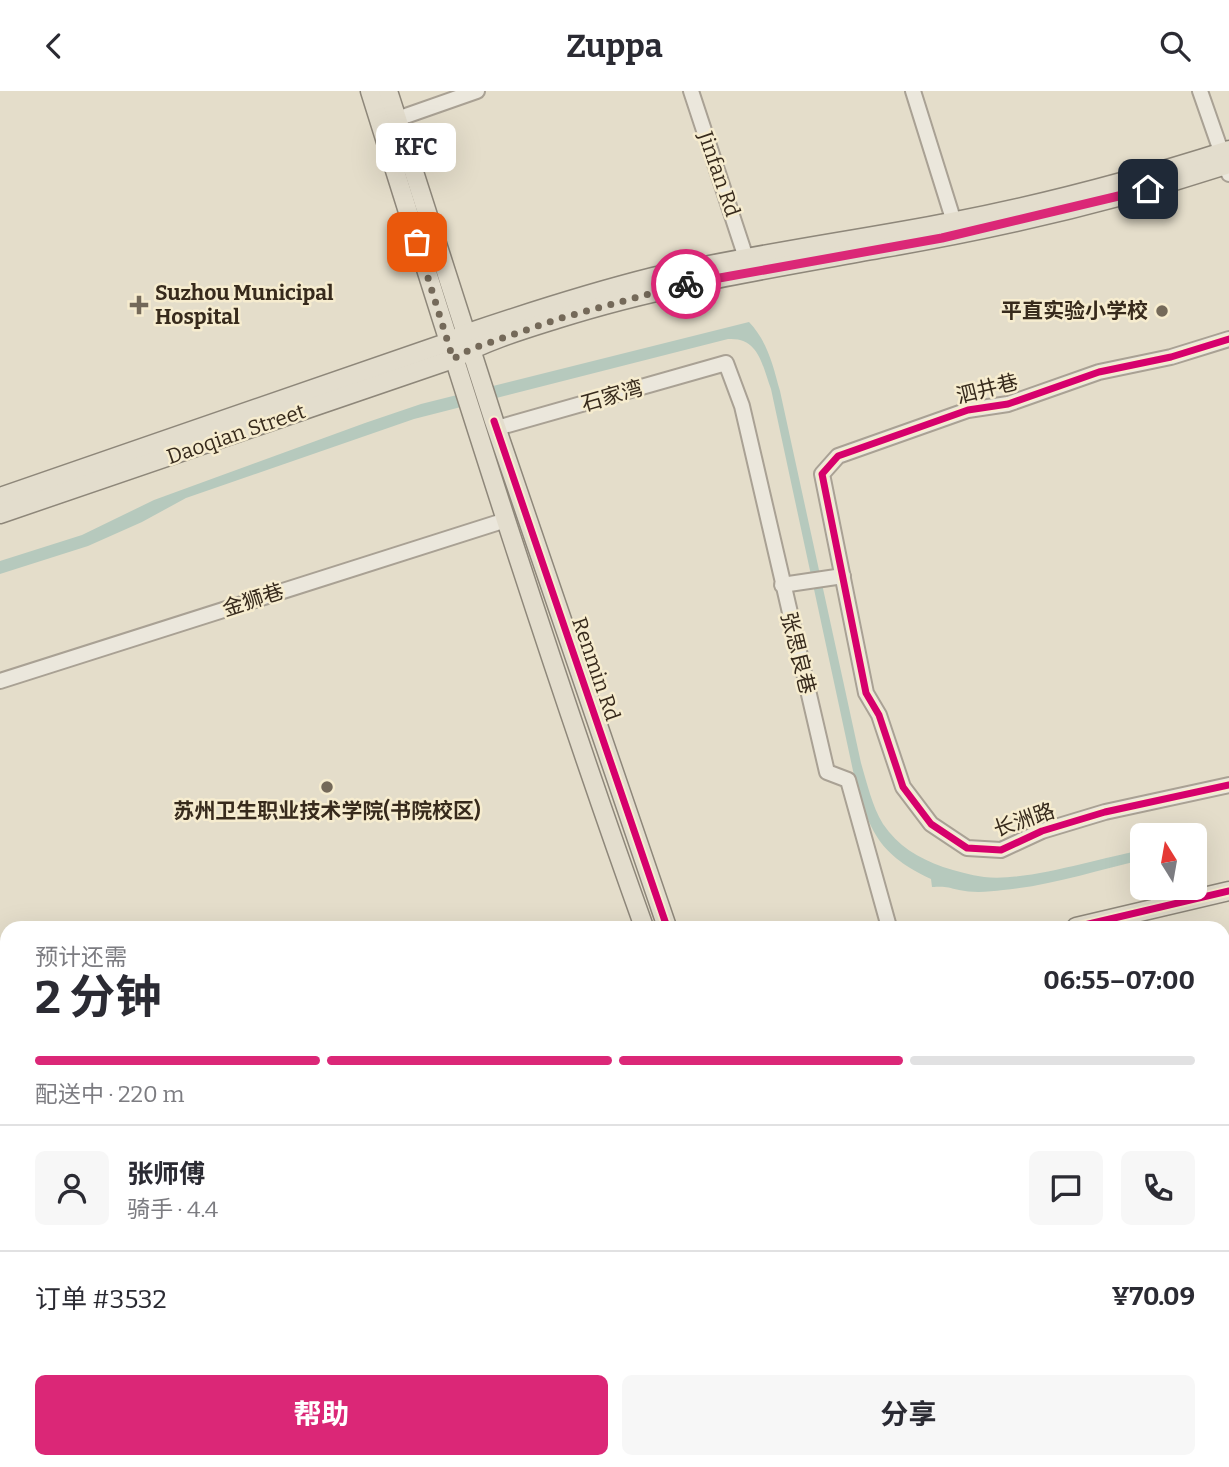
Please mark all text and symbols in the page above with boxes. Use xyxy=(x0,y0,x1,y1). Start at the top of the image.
icon: back xyxy=(35,27,73,65)
text: Zuppa xyxy=(566,27,663,65)
icon: search xyxy=(1156,27,1194,65)
callout: KFC xyxy=(377,123,457,172)
street label: Jinfan Rd xyxy=(692,127,746,220)
text: KFC xyxy=(395,133,437,161)
pin xyxy=(1118,159,1178,219)
icon: home xyxy=(1129,170,1167,208)
pin xyxy=(387,212,447,272)
icon: bag xyxy=(398,223,436,261)
courier xyxy=(651,249,721,319)
icon: bike xyxy=(667,265,705,303)
place label: Suzhou Municipal Hospital xyxy=(155,280,334,330)
marker: Suzhou Municipal Hospital xyxy=(129,295,149,315)
place label: 平直实验小学校 xyxy=(1001,298,1148,324)
marker: 平直实验小学校 xyxy=(1154,303,1170,319)
street label: 泗井巷 xyxy=(953,369,1021,409)
street label: 石家湾 xyxy=(578,375,646,417)
street label: Daoqian Street xyxy=(163,398,309,470)
street label: 金狮巷 xyxy=(219,578,287,622)
street label: 张思良巷 xyxy=(775,609,821,697)
street label: Renmin Rd xyxy=(566,614,626,724)
marker: 苏州卫生职业技术学院(书院校区) xyxy=(319,779,335,795)
street label: 长洲路 xyxy=(990,797,1058,843)
place label: 苏州卫生职业技术学院(书院校区) xyxy=(173,798,481,824)
north arrow xyxy=(1130,823,1208,899)
map controls xyxy=(1130,823,1207,900)
text: 预计还需 xyxy=(35,943,127,971)
text: 06:55–07:00 xyxy=(1043,965,1195,996)
text: 2 分钟 xyxy=(35,970,161,1025)
text: 配送中 · 220 m xyxy=(35,1080,184,1108)
button: person xyxy=(35,1151,109,1225)
button: chat xyxy=(1029,1151,1103,1225)
button: phone xyxy=(1121,1151,1195,1225)
text: 张师傅 xyxy=(127,1159,205,1190)
text: 骑手 · 4.4 xyxy=(127,1195,218,1223)
text: ¥70.09 xyxy=(1111,1281,1195,1312)
text: 订单 #3532 xyxy=(35,1284,167,1315)
button: 帮助 xyxy=(35,1375,608,1455)
button: 分享 xyxy=(622,1375,1195,1455)

